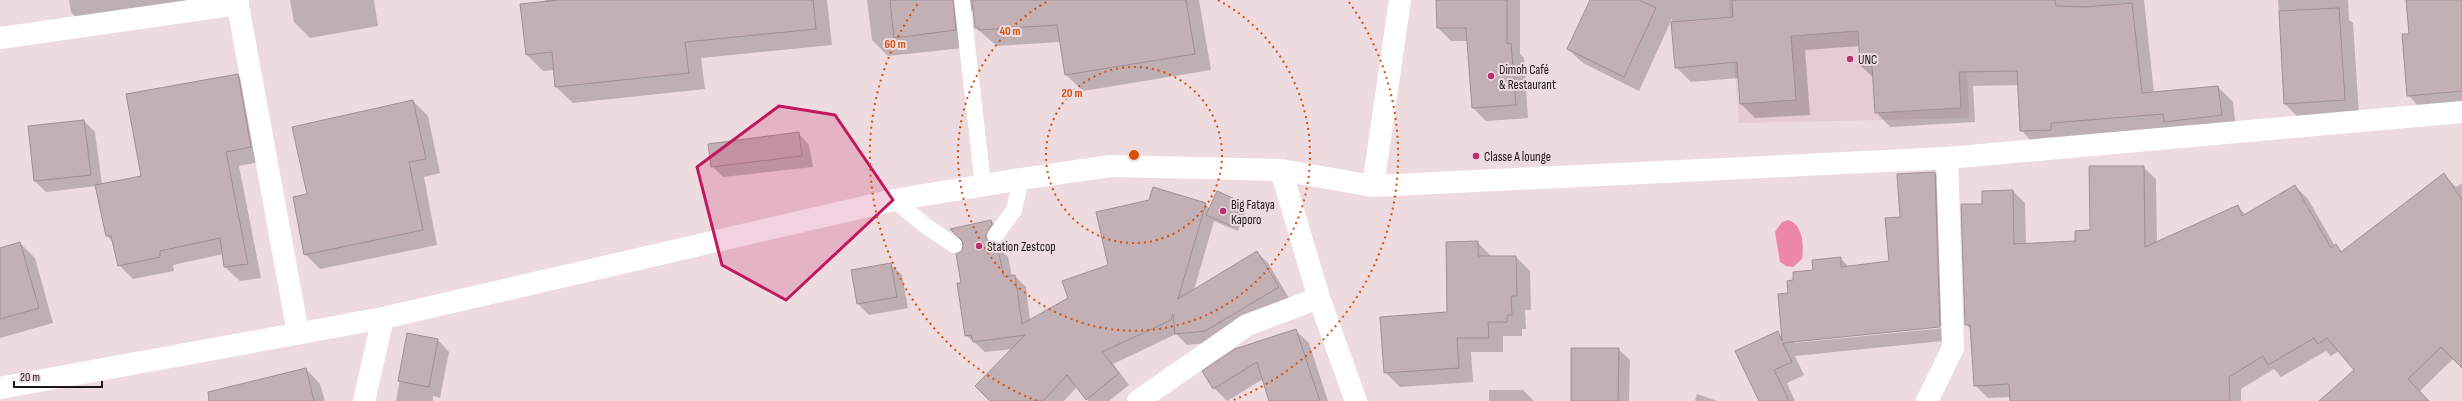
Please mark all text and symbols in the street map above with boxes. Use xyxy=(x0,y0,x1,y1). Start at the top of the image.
text: 40 m xyxy=(999,24,1021,39)
text: 60 m xyxy=(884,37,906,52)
place label: UNC xyxy=(1858,52,1877,68)
marker: UNC xyxy=(1845,54,1855,64)
place label: Dimoh Café & Restaurant xyxy=(1499,62,1556,93)
marker: Dimoh Café & Restaurant xyxy=(1486,71,1496,81)
text: 20 m xyxy=(1062,86,1082,101)
centre of rings xyxy=(1127,148,1141,162)
place label: Classe A lounge xyxy=(1484,149,1551,165)
marker: Classe A lounge xyxy=(1471,151,1481,161)
place label: Big Fataya Kaporo xyxy=(1231,197,1275,228)
marker: Big Fataya Kaporo xyxy=(1218,206,1228,216)
place label: Station Zestcop xyxy=(987,239,1056,255)
marker: Station Zestcop xyxy=(974,241,984,251)
scale bar xyxy=(14,363,102,389)
text: 20 m xyxy=(20,370,40,385)

